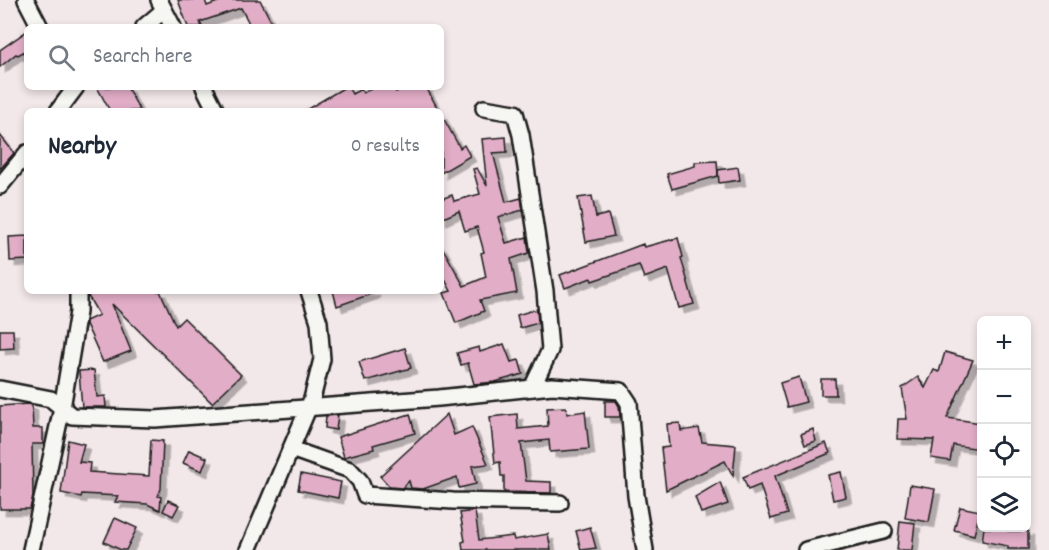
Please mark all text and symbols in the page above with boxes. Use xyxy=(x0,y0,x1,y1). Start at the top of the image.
search box xyxy=(24,24,444,90)
icon: search xyxy=(45,41,78,74)
text: Search here xyxy=(93,42,192,73)
text: Nearby xyxy=(48,129,116,166)
text: 0 results xyxy=(351,133,420,161)
map controls xyxy=(977,316,1031,532)
button: + xyxy=(977,316,1031,370)
button: − xyxy=(977,370,1031,424)
button: locate xyxy=(977,424,1031,478)
button: layers xyxy=(977,478,1031,532)

